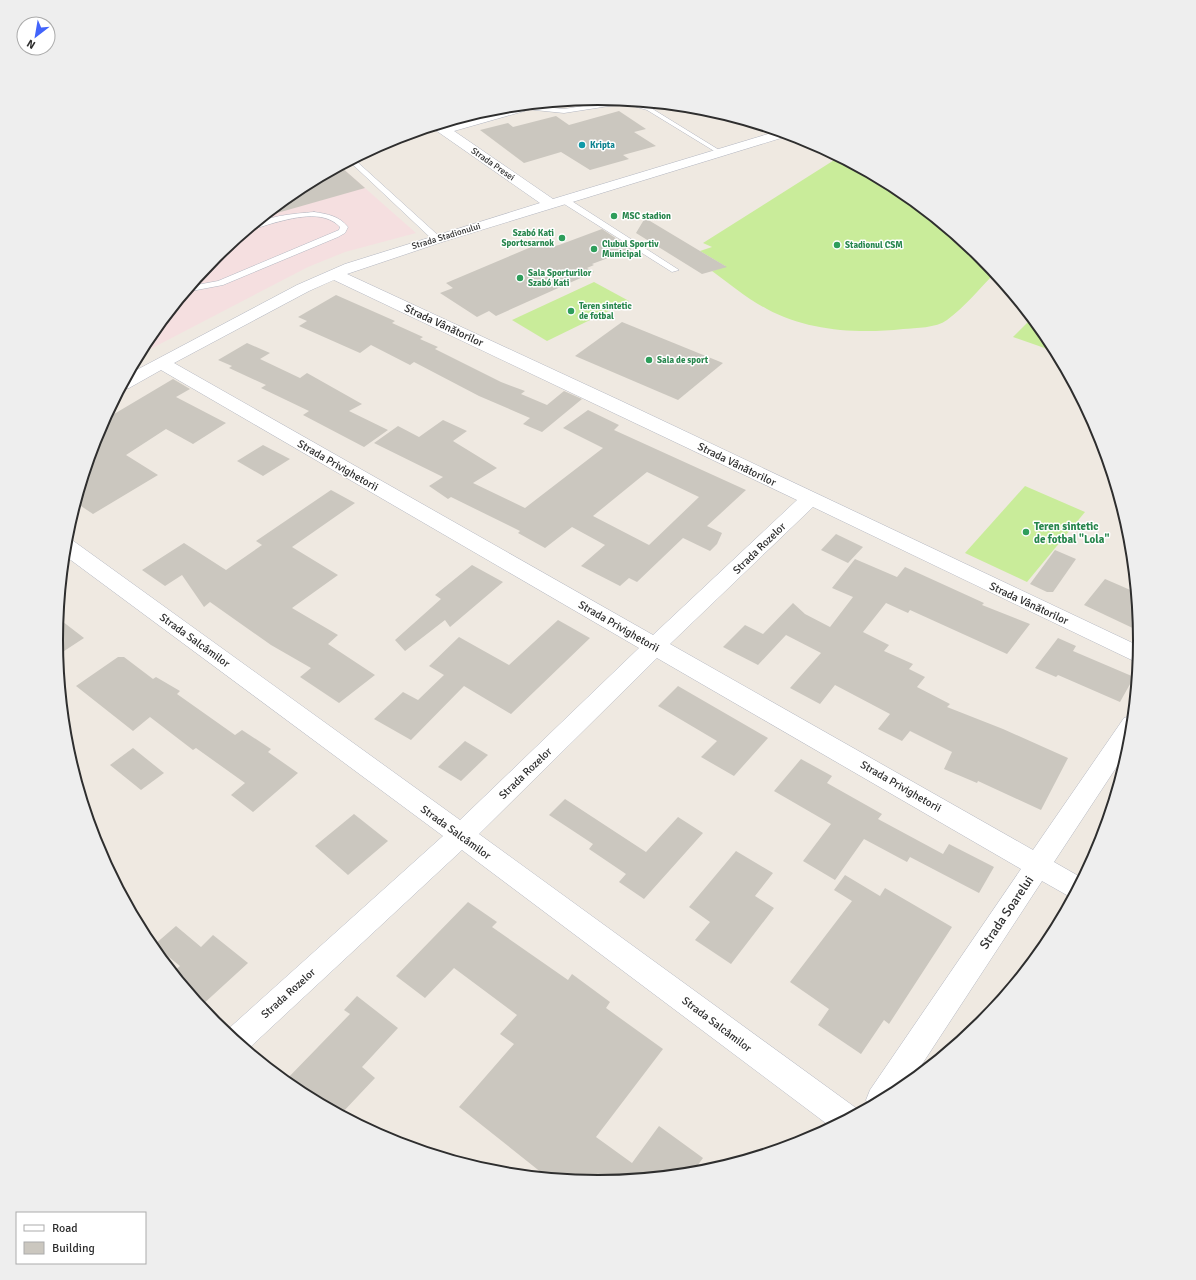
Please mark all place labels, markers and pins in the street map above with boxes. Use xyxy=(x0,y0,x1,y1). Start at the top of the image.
marker: Kripta xyxy=(577,140,587,150)
place label: Kripta xyxy=(590,140,615,151)
marker: MSC stadion xyxy=(609,211,619,221)
place label: MSC stadion xyxy=(622,211,671,222)
place label: Szabó Kati Sportcsarnok xyxy=(501,228,554,249)
marker: Szabó Kati Sportcsarnok xyxy=(557,233,567,243)
place label: Clubul Sportiv Municipal xyxy=(602,239,659,260)
marker: Stadionul CSM xyxy=(832,240,842,250)
place label: Stadionul CSM xyxy=(845,240,903,251)
marker: Clubul Sportiv Municipal xyxy=(589,244,599,254)
place label: Sala Sporturilor Szabó Kati xyxy=(528,268,592,289)
marker: Sala Sporturilor Szabó Kati xyxy=(515,273,525,283)
place label: Teren sintetic de fotbal xyxy=(579,301,633,322)
marker: Teren sintetic de fotbal xyxy=(566,306,576,316)
marker: Sala de sport xyxy=(644,355,654,365)
place label: Sala de sport xyxy=(657,355,709,366)
place label: Teren sintetic de fotbal "Lola" xyxy=(1034,520,1109,546)
marker: Teren sintetic de fotbal "Lola" xyxy=(1021,527,1031,537)

